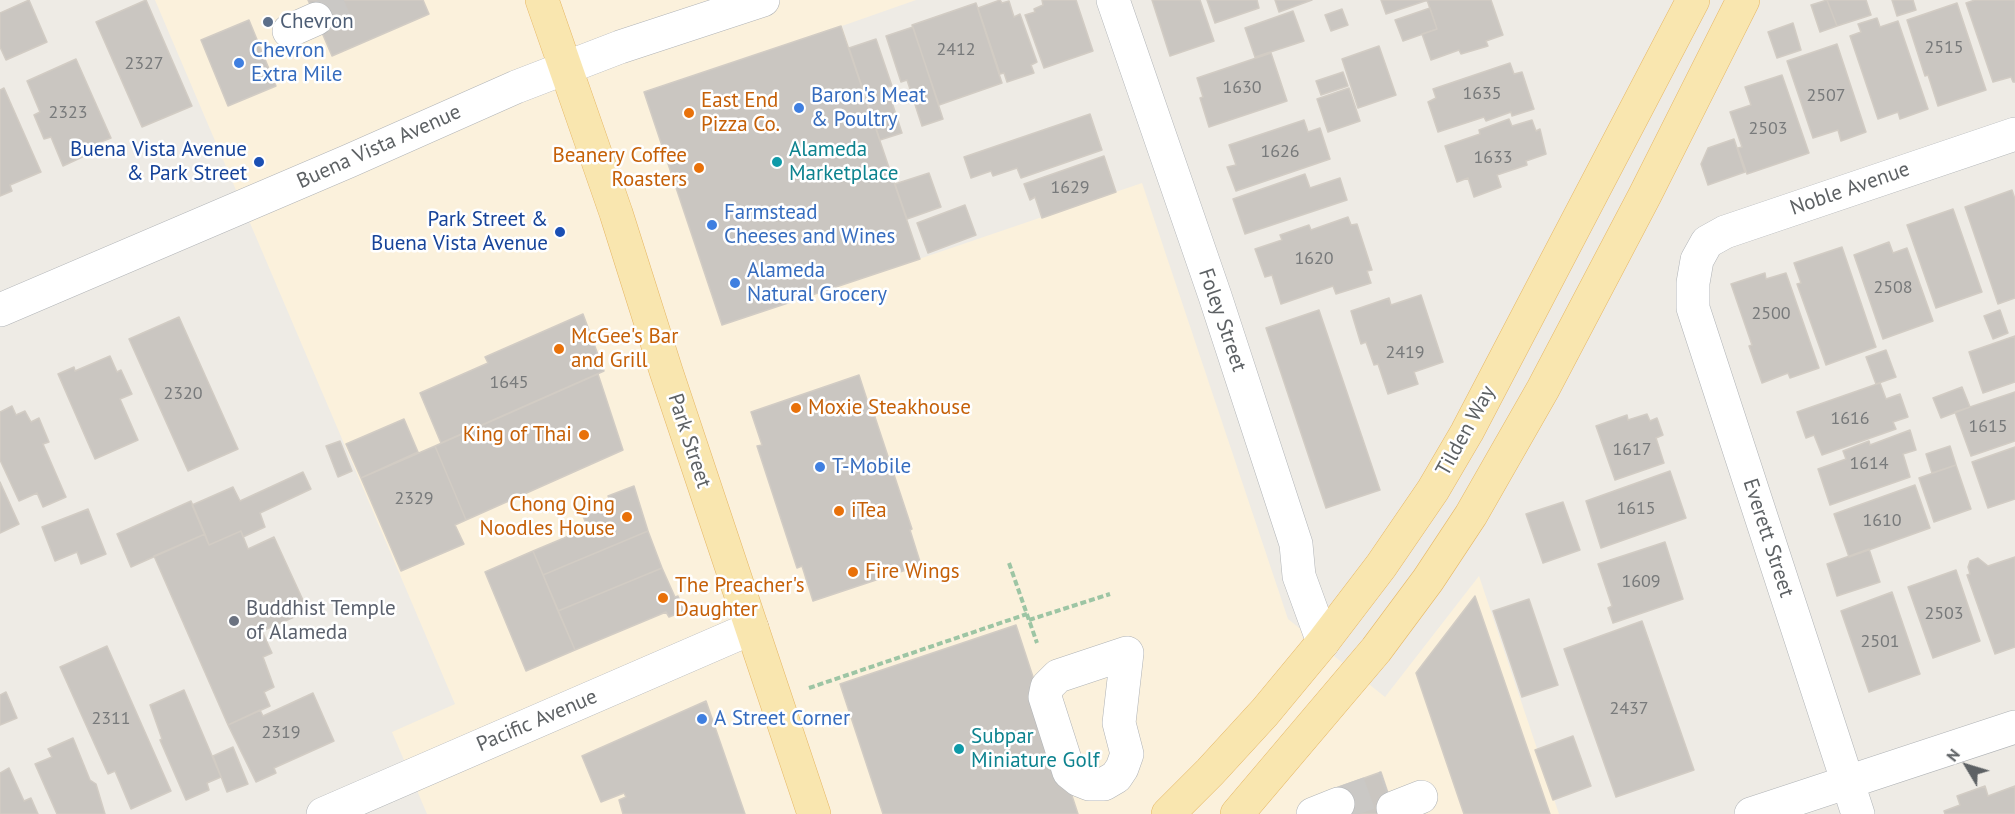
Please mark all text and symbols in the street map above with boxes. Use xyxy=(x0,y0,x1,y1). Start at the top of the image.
place label: Chevron xyxy=(280,9,354,35)
marker: Chevron xyxy=(261,15,275,29)
house number: 2515 xyxy=(1924,37,1964,59)
place label: Chevron Extra Mile xyxy=(251,38,342,88)
house number: 2412 xyxy=(936,39,976,61)
house number: 2327 xyxy=(124,53,164,75)
marker: Chevron Extra Mile xyxy=(232,56,246,70)
house number: 1630 xyxy=(1222,77,1262,99)
place label: Baron's Meat & Poultry xyxy=(811,83,926,133)
house number: 1635 xyxy=(1462,83,1502,105)
house number: 2507 xyxy=(1806,85,1846,107)
place label: East End Pizza Co. xyxy=(701,88,780,138)
street label: Buena Vista Avenue xyxy=(293,100,465,194)
marker: Baron's Meat & Poultry xyxy=(792,101,806,115)
house number: 2323 xyxy=(48,102,88,124)
marker: East End Pizza Co. xyxy=(682,106,696,120)
house number: 2503 xyxy=(1748,118,1788,140)
place label: Buena Vista Avenue & Park Street xyxy=(70,137,247,187)
place label: Alameda Marketplace xyxy=(789,137,898,187)
house number: 1626 xyxy=(1260,141,1300,163)
place label: Beanery Coffee Roasters xyxy=(552,143,687,193)
house number: 1633 xyxy=(1473,147,1513,169)
marker: Buena Vista Avenue & Park Street xyxy=(252,155,266,169)
marker: Alameda Marketplace xyxy=(770,155,784,169)
street label: Noble Avenue xyxy=(1787,157,1913,221)
marker: Beanery Coffee Roasters xyxy=(692,161,706,175)
house number: 1629 xyxy=(1050,177,1090,199)
place label: Farmstead Cheeses and Wines xyxy=(724,200,895,250)
place label: Park Street & Buena Vista Avenue xyxy=(371,207,548,257)
marker: Farmstead Cheeses and Wines xyxy=(705,218,719,232)
marker: Park Street & Buena Vista Avenue xyxy=(553,225,567,239)
house number: 1620 xyxy=(1294,248,1334,270)
place label: Alameda Natural Grocery xyxy=(747,258,887,308)
street label: Foley Street xyxy=(1193,265,1251,375)
marker: Alameda Natural Grocery xyxy=(728,276,742,290)
house number: 2508 xyxy=(1873,277,1913,299)
house number: 2500 xyxy=(1751,303,1791,325)
place label: McGee's Bar and Grill xyxy=(571,324,678,374)
marker: McGee's Bar and Grill xyxy=(552,342,566,356)
house number: 2419 xyxy=(1385,342,1425,364)
house number: 1645 xyxy=(489,372,529,394)
street label: Tilden Way xyxy=(1431,382,1501,480)
house number: 2320 xyxy=(163,383,203,405)
street label: Park Street xyxy=(662,391,716,491)
place label: Moxie Steakhouse xyxy=(808,395,971,421)
marker: Moxie Steakhouse xyxy=(789,401,803,415)
house number: 1616 xyxy=(1830,408,1870,430)
house number: 1615 xyxy=(1968,416,2008,438)
place label: King of Thai xyxy=(463,422,572,448)
marker: King of Thai xyxy=(577,428,591,442)
house number: 1617 xyxy=(1612,439,1652,461)
house number: 1614 xyxy=(1849,453,1889,475)
place label: T-Mobile xyxy=(832,454,911,480)
marker: T-Mobile xyxy=(813,460,827,474)
street label: Everett Street xyxy=(1737,476,1799,600)
house number: 2329 xyxy=(394,488,434,510)
place label: Chong Qing Noodles House xyxy=(480,492,615,542)
place label: iTea xyxy=(851,498,887,524)
house number: 1615 xyxy=(1616,498,1656,520)
marker: iTea xyxy=(832,504,846,518)
marker: Chong Qing Noodles House xyxy=(620,510,634,524)
house number: 1610 xyxy=(1862,510,1902,532)
place label: Fire Wings xyxy=(865,559,960,585)
marker: Fire Wings xyxy=(846,565,860,579)
house number: 1609 xyxy=(1621,571,1661,593)
place label: The Preacher's Daughter xyxy=(675,573,805,623)
marker: The Preacher's Daughter xyxy=(656,591,670,605)
place label: Buddhist Temple of Alameda xyxy=(246,596,396,646)
house number: 2503 xyxy=(1924,603,1964,625)
marker: Buddhist Temple of Alameda xyxy=(227,614,241,628)
house number: 2501 xyxy=(1860,631,1900,653)
street label: Pacific Avenue xyxy=(473,684,601,758)
house number: 2437 xyxy=(1609,698,1649,720)
place label: A Street Corner xyxy=(714,706,850,732)
house number: 2311 xyxy=(91,708,131,730)
marker: A Street Corner xyxy=(695,712,709,726)
house number: 2319 xyxy=(261,722,301,744)
place label: Subpar Miniature Golf xyxy=(971,724,1100,774)
north arrow xyxy=(1937,736,1997,796)
marker: Subpar Miniature Golf xyxy=(952,742,966,756)
text: N xyxy=(1942,745,1964,765)

